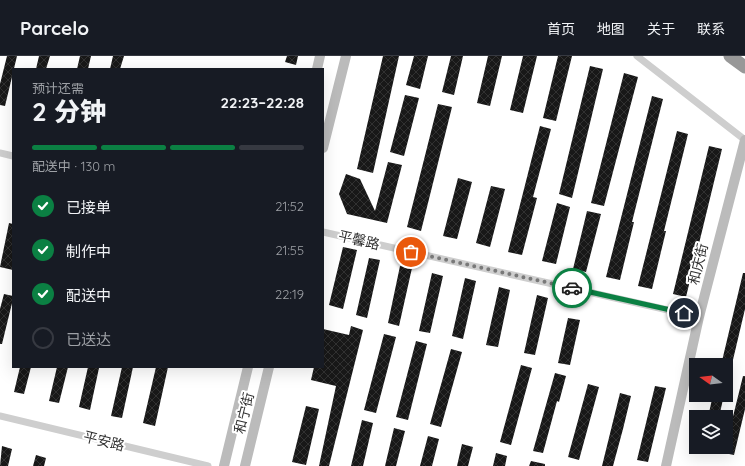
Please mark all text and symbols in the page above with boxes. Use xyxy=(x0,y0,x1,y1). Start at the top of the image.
text: Parcelo xyxy=(20,16,89,40)
text: 首页 xyxy=(547,20,575,38)
text: 地图 xyxy=(597,20,625,38)
text: 关于 xyxy=(647,20,675,38)
text: 联系 xyxy=(697,20,725,38)
text: 预计还需 xyxy=(32,80,84,96)
text: 22:23–22:28 xyxy=(221,93,304,112)
text: 2 分钟 xyxy=(32,95,106,128)
text: 配送中 · 130 m xyxy=(32,158,115,174)
icon: check xyxy=(32,195,54,217)
text: 已接单 xyxy=(66,198,111,217)
text: 21:52 xyxy=(275,198,304,214)
street label: 平馨路 xyxy=(337,227,381,253)
pin xyxy=(394,235,428,269)
icon: check xyxy=(32,239,54,261)
icon: bag xyxy=(400,241,422,263)
street label: 和庆街 xyxy=(684,241,712,287)
text: 制作中 xyxy=(66,242,111,261)
text: 21:55 xyxy=(275,242,304,258)
courier xyxy=(552,268,592,308)
icon: car xyxy=(561,277,583,299)
icon: check xyxy=(32,283,54,305)
text: 配送中 xyxy=(66,286,111,305)
text: 22:19 xyxy=(275,286,304,302)
pin xyxy=(667,296,701,330)
icon: home xyxy=(673,302,695,324)
text: 已送达 xyxy=(66,330,111,349)
north arrow xyxy=(689,358,733,402)
map controls xyxy=(689,358,733,454)
street label: 和宁街 xyxy=(230,390,258,436)
button: layers xyxy=(689,410,733,454)
street label: 平安路 xyxy=(81,427,127,455)

